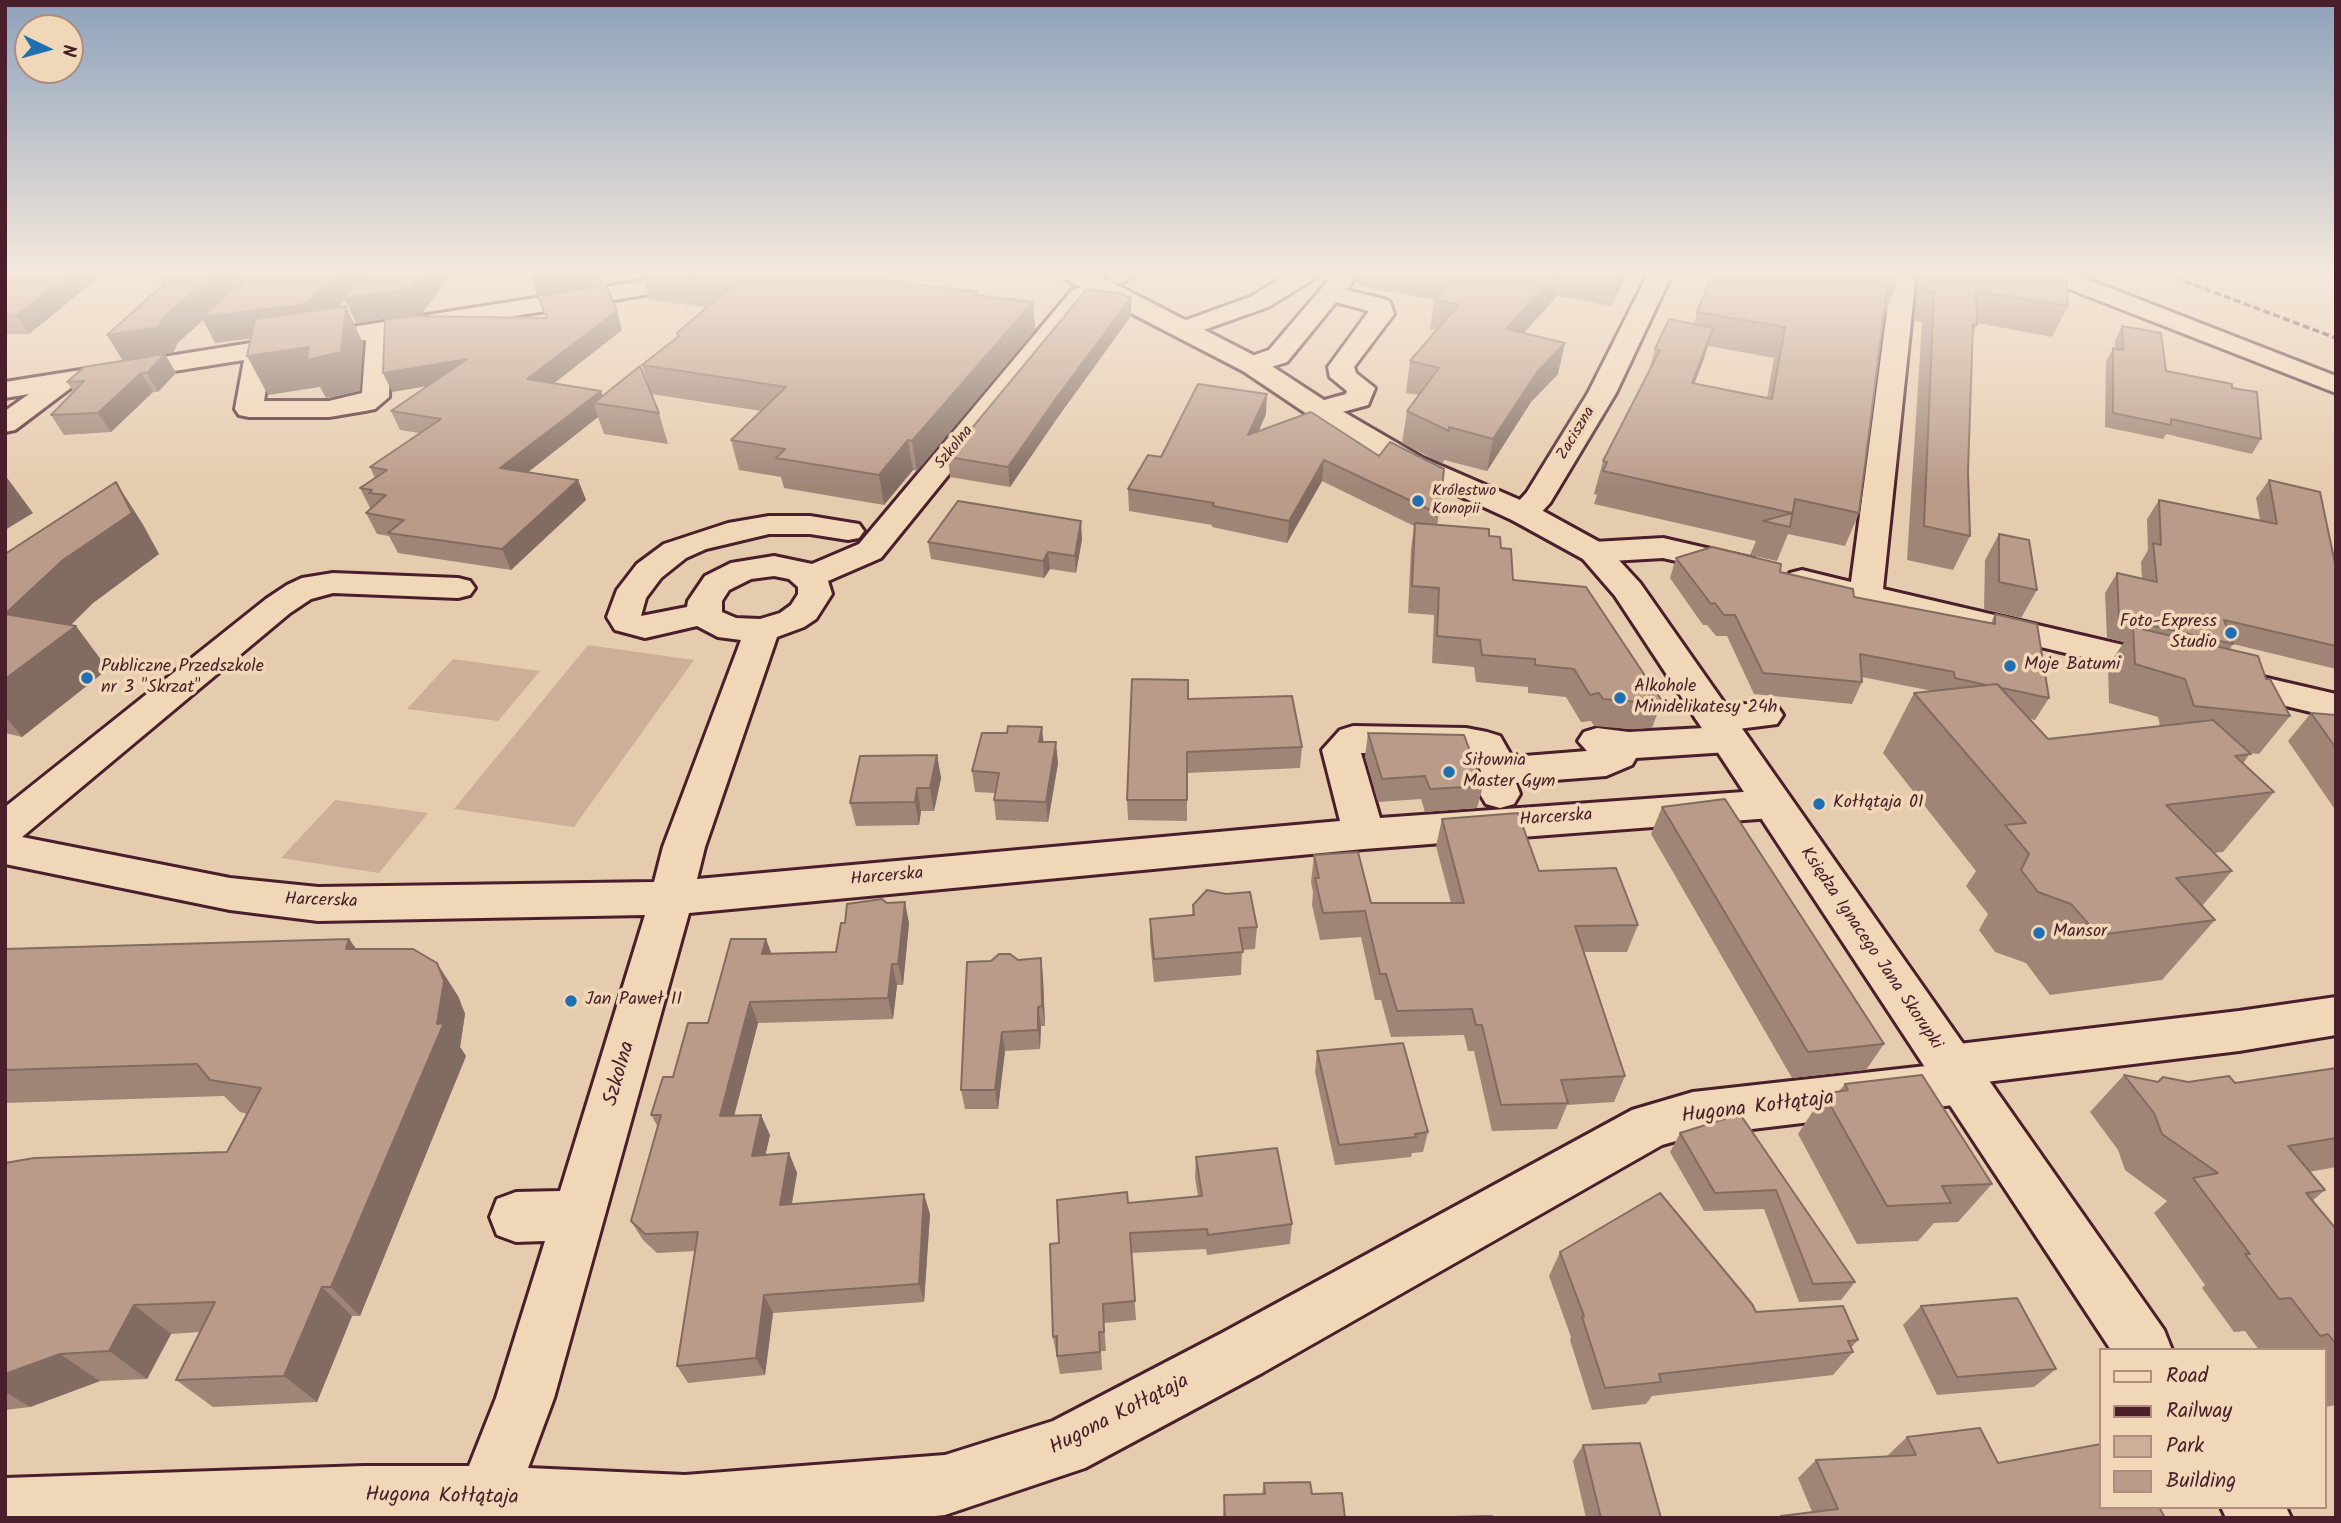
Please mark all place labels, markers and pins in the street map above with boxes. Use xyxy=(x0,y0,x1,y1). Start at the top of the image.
place label: Królestwo Konopii xyxy=(1432,482,1496,520)
marker: Królestwo Konopii xyxy=(1410,493,1426,509)
place label: Foto-Express Studio xyxy=(2120,612,2217,654)
marker: Foto-Express Studio xyxy=(2223,625,2239,641)
place label: Moje Batumi xyxy=(2024,655,2120,677)
place label: Publiczne Przedszkole nr 3 "Skrzat" xyxy=(101,657,264,700)
marker: Moje Batumi xyxy=(2002,658,2018,674)
marker: Publiczne Przedszkole nr 3 "Skrzat" xyxy=(79,670,95,686)
place label: Alkohole Minidelikatesy 24h xyxy=(1634,677,1777,720)
marker: Alkohole Minidelikatesy 24h xyxy=(1612,690,1628,706)
place label: Siłownia Master Gym xyxy=(1463,751,1555,794)
marker: Siłownia Master Gym xyxy=(1441,764,1457,780)
place label: Kołłątaja 01 xyxy=(1833,793,1924,815)
marker: Kołłątaja 01 xyxy=(1811,796,1827,812)
place label: Mansor xyxy=(2053,922,2107,944)
marker: Mansor xyxy=(2031,925,2047,941)
place label: Jan Paweł II xyxy=(585,990,682,1012)
marker: Jan Paweł II xyxy=(563,993,579,1009)

